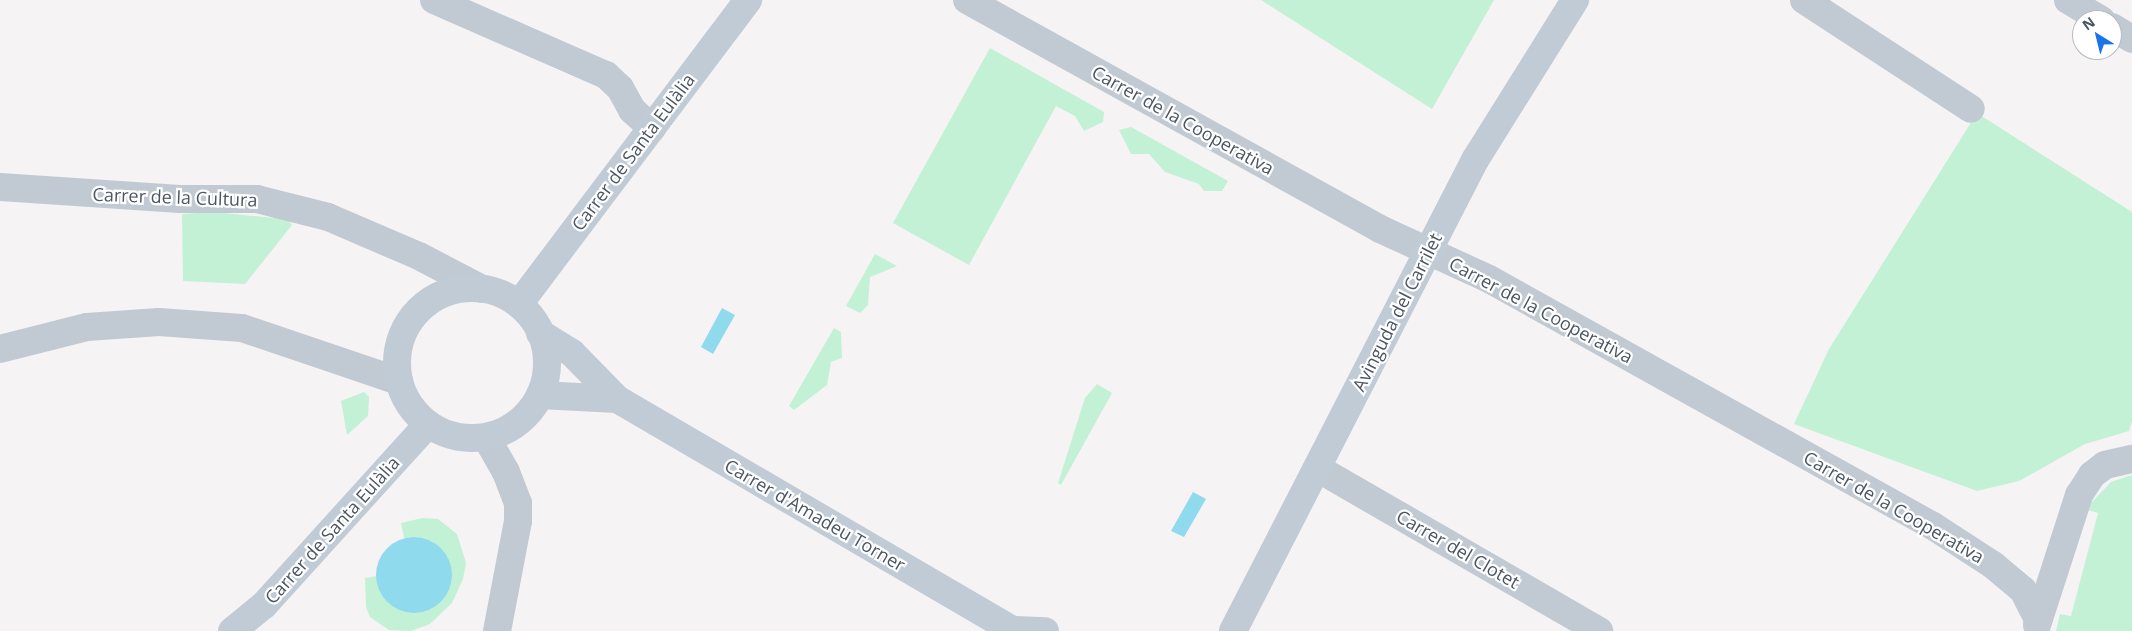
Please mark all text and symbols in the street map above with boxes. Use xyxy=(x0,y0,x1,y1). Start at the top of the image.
north arrow xyxy=(2072,10,2122,60)
text: N xyxy=(2078,12,2099,34)
street label: Carrer de la Cooperativa xyxy=(1088,61,1278,179)
street label: Carrer de Santa Eulàlia xyxy=(567,69,699,235)
street label: Carrer de la Cultura xyxy=(92,183,258,211)
street label: Avinguda del Carrilet xyxy=(1348,229,1446,395)
street label: Carrer de la Cooperativa xyxy=(1446,252,1636,368)
street label: Carrer de la Cooperativa xyxy=(1800,446,1988,568)
street label: Carrer de Santa Eulàlia xyxy=(260,452,404,608)
street label: Carrer d'Amadeu Torner xyxy=(721,454,909,576)
street label: Carrer del Clotet xyxy=(1393,505,1523,593)

